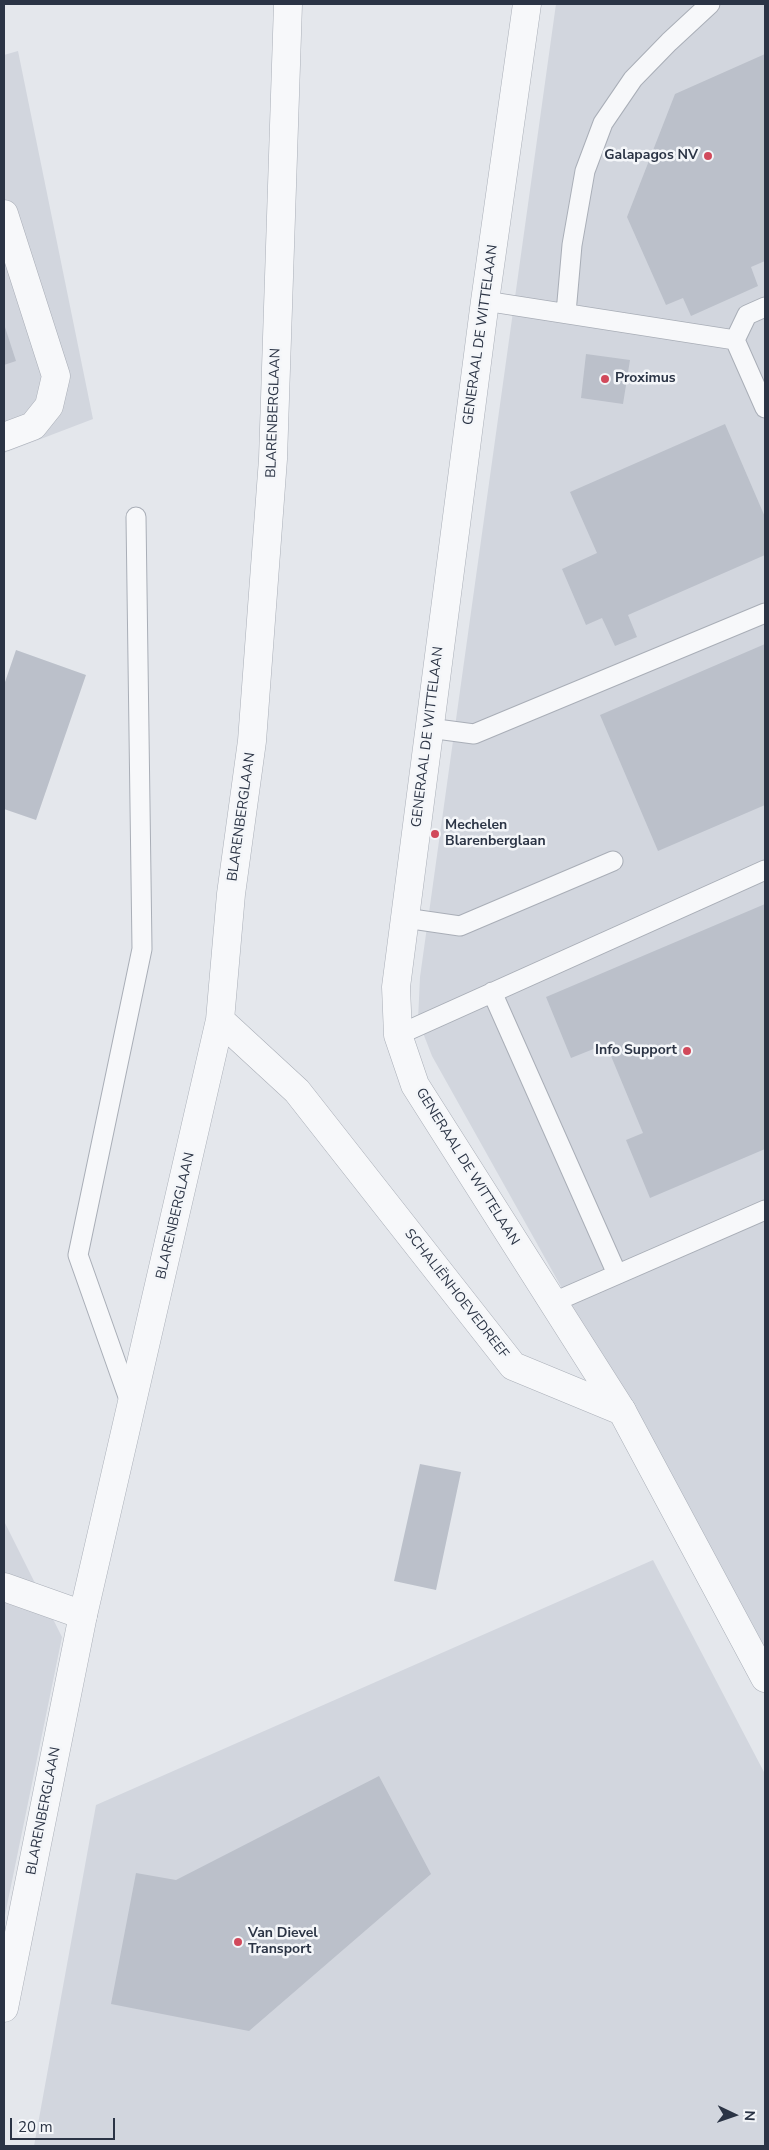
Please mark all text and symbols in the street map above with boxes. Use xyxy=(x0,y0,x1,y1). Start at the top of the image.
place label: Galapagos NV xyxy=(604,148,698,164)
marker: Galapagos NV xyxy=(702,150,714,162)
street label: GENERAAL DE WITTELAAN xyxy=(460,244,502,426)
street label: BLARENBERGLAAN xyxy=(263,348,285,478)
place label: Proximus xyxy=(615,371,676,387)
marker: Proximus xyxy=(599,373,611,385)
street label: GENERAAL DE WITTELAAN xyxy=(409,646,447,828)
street label: BLARENBERGLAAN xyxy=(225,751,259,883)
place label: Mechelen Blarenberglaan xyxy=(445,818,546,850)
marker: Mechelen Blarenberglaan xyxy=(429,828,441,840)
place label: Info Support xyxy=(595,1043,677,1059)
marker: Info Support xyxy=(681,1045,693,1057)
street label: GENERAAL DE WITTELAAN xyxy=(412,1085,522,1249)
street label: BLARENBERGLAAN xyxy=(153,1151,199,1281)
street label: SCHALIËNHOEVEDREEF xyxy=(400,1226,512,1362)
street label: BLARENBERGLAAN xyxy=(23,1746,65,1876)
place label: Van Dievel Transport xyxy=(248,1926,318,1958)
marker: Van Dievel Transport xyxy=(232,1936,244,1948)
north arrow xyxy=(709,2090,759,2140)
scale bar xyxy=(12,2108,118,2140)
text: N xyxy=(740,2110,759,2122)
text: 20 m xyxy=(18,2117,53,2137)

